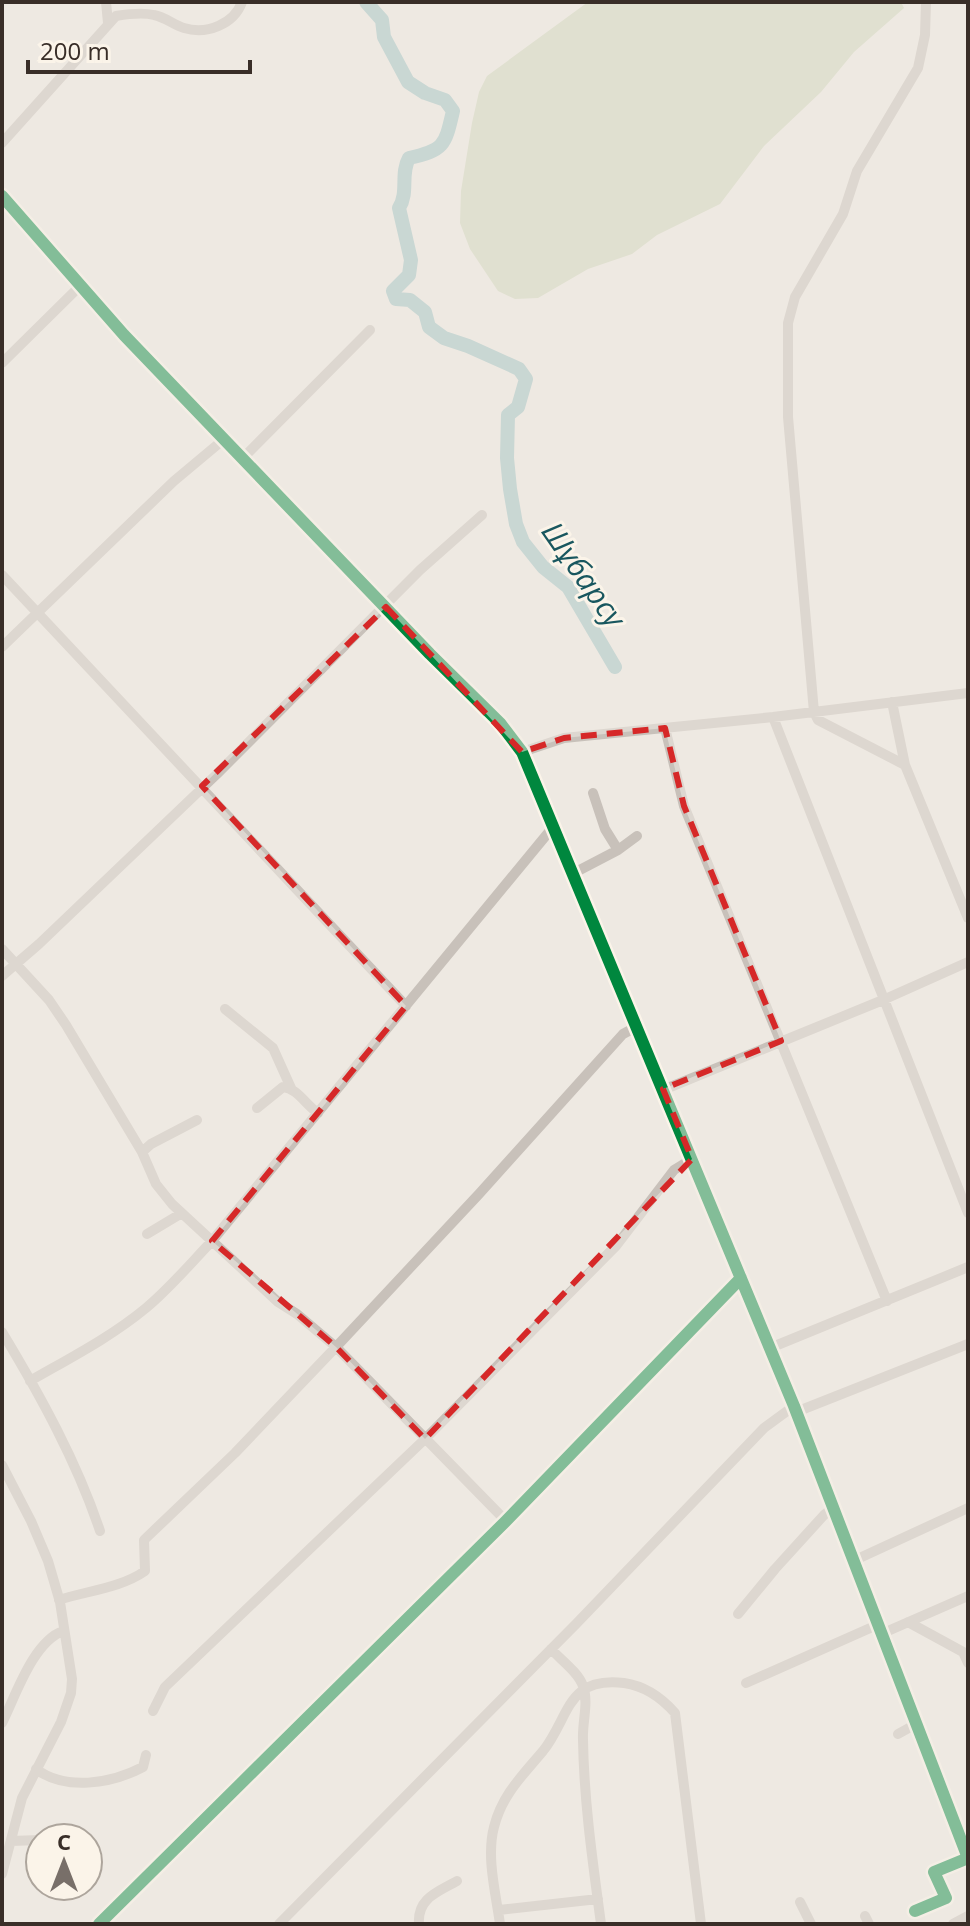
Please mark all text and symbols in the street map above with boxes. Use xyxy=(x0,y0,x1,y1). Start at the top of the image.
scale bar xyxy=(28,24,250,74)
text: 200 m xyxy=(40,34,110,67)
water label: Шұбарсу xyxy=(533,513,637,637)
north arrow xyxy=(24,1822,104,1902)
text: С xyxy=(57,1826,71,1856)

